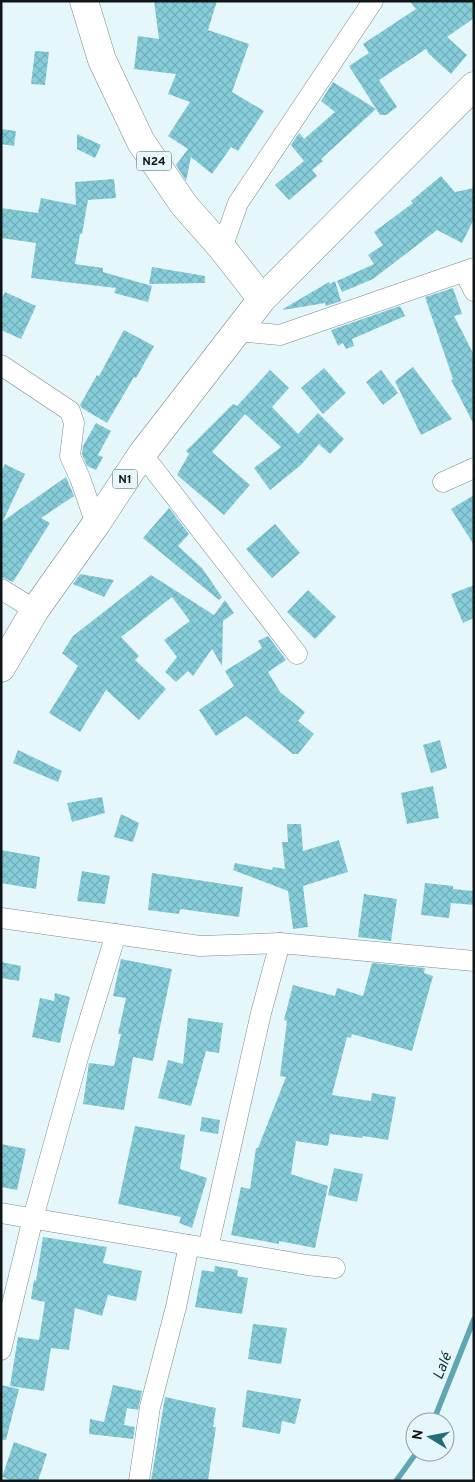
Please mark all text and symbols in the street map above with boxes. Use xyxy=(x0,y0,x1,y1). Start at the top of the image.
road number: N24 xyxy=(136,152,172,170)
road number: N1 xyxy=(112,469,138,488)
water label: Lalé xyxy=(429,1349,458,1383)
north arrow xyxy=(405,1412,455,1462)
text: N xyxy=(409,1429,428,1441)

